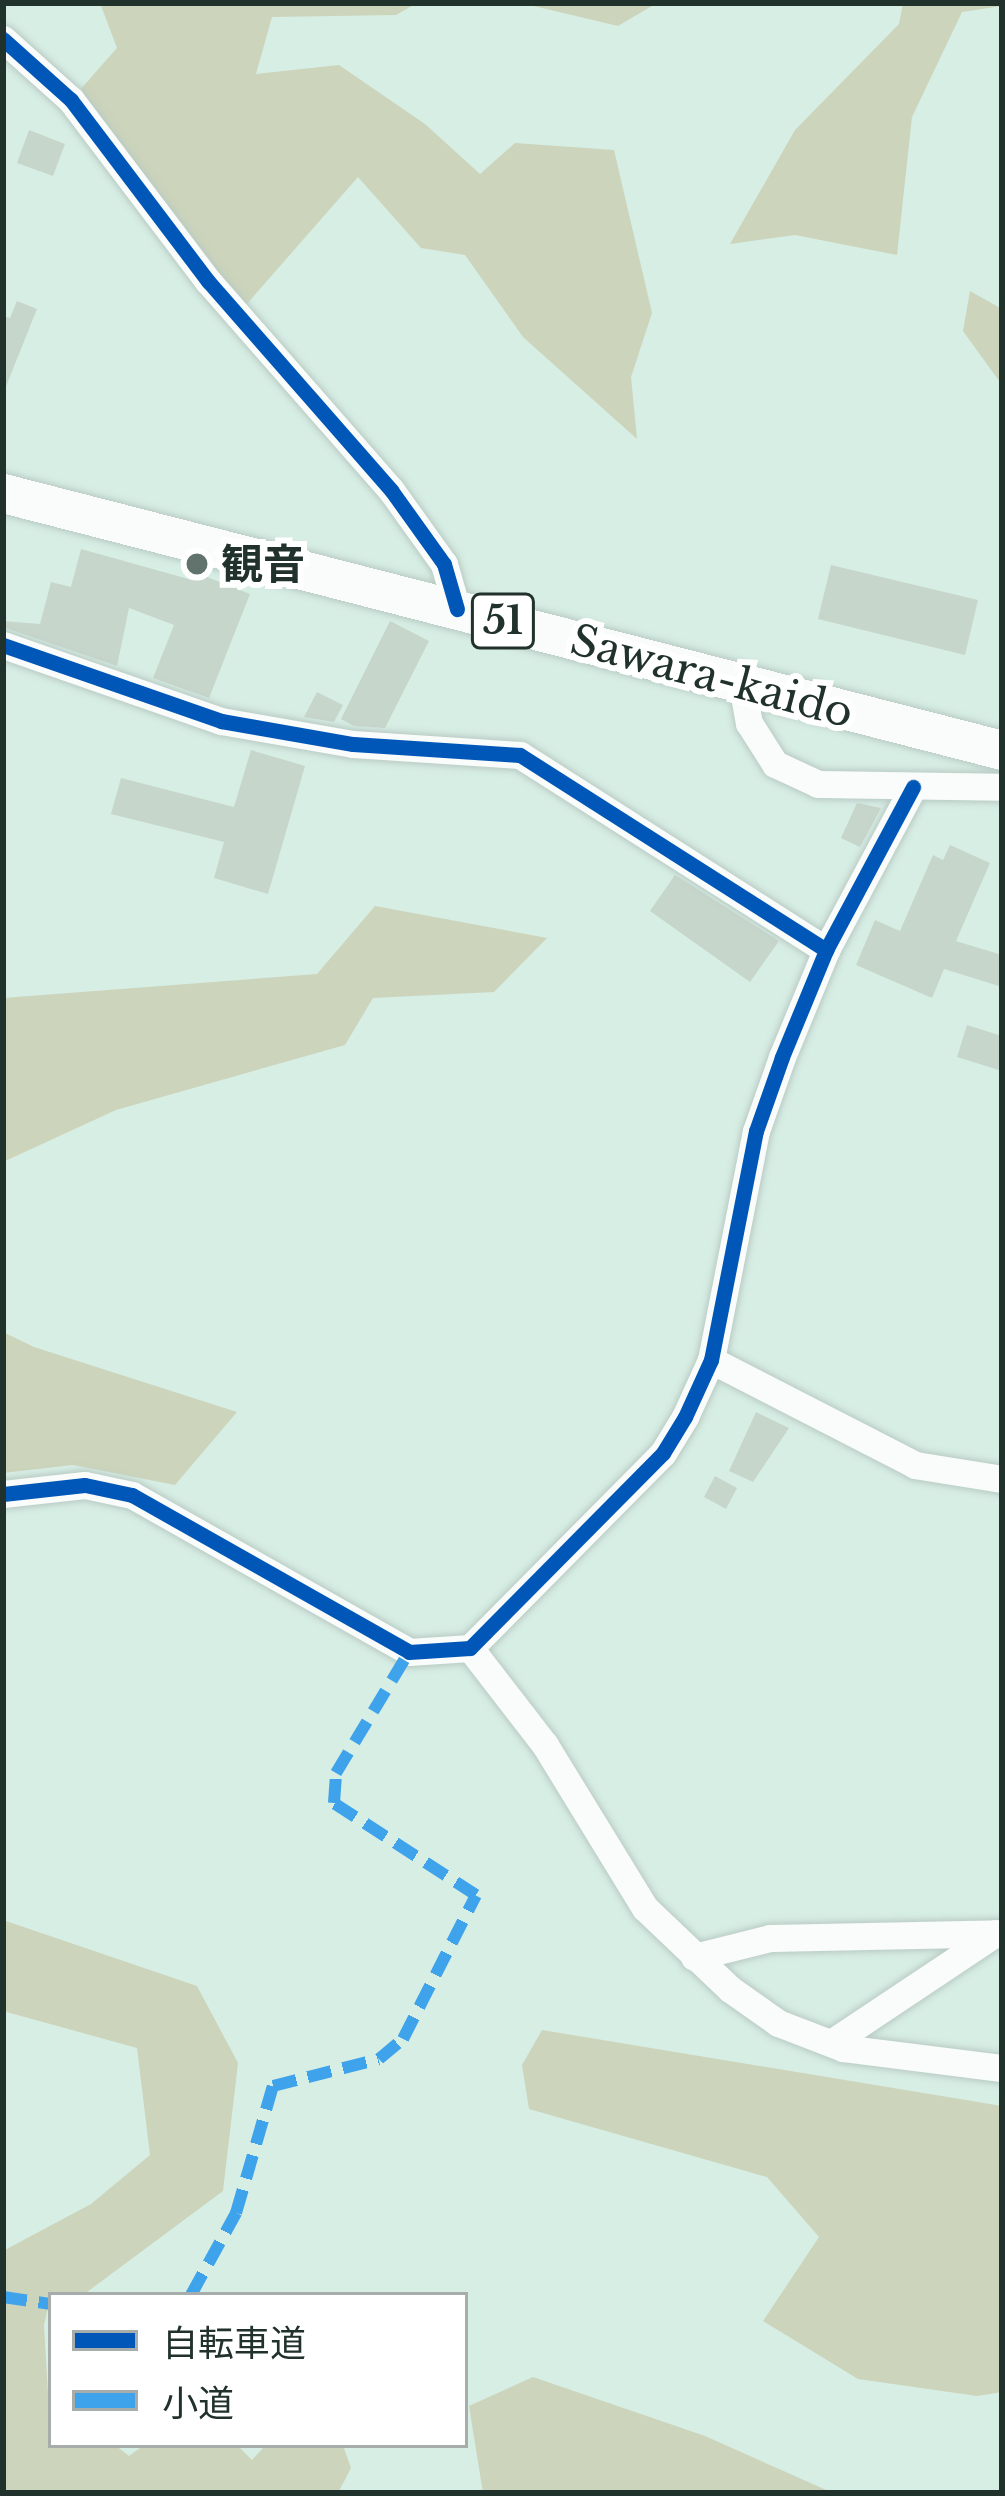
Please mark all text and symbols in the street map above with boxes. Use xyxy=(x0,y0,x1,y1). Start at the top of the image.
place label: 観音 xyxy=(221,539,305,589)
marker: 観音 xyxy=(184,551,210,577)
road number: 51 xyxy=(470,588,536,654)
street label: Sawara-kaido xyxy=(565,614,859,738)
legend xyxy=(48,2292,468,2448)
text: 自転車道 xyxy=(162,2321,306,2366)
text: 小道 xyxy=(162,2381,234,2426)

